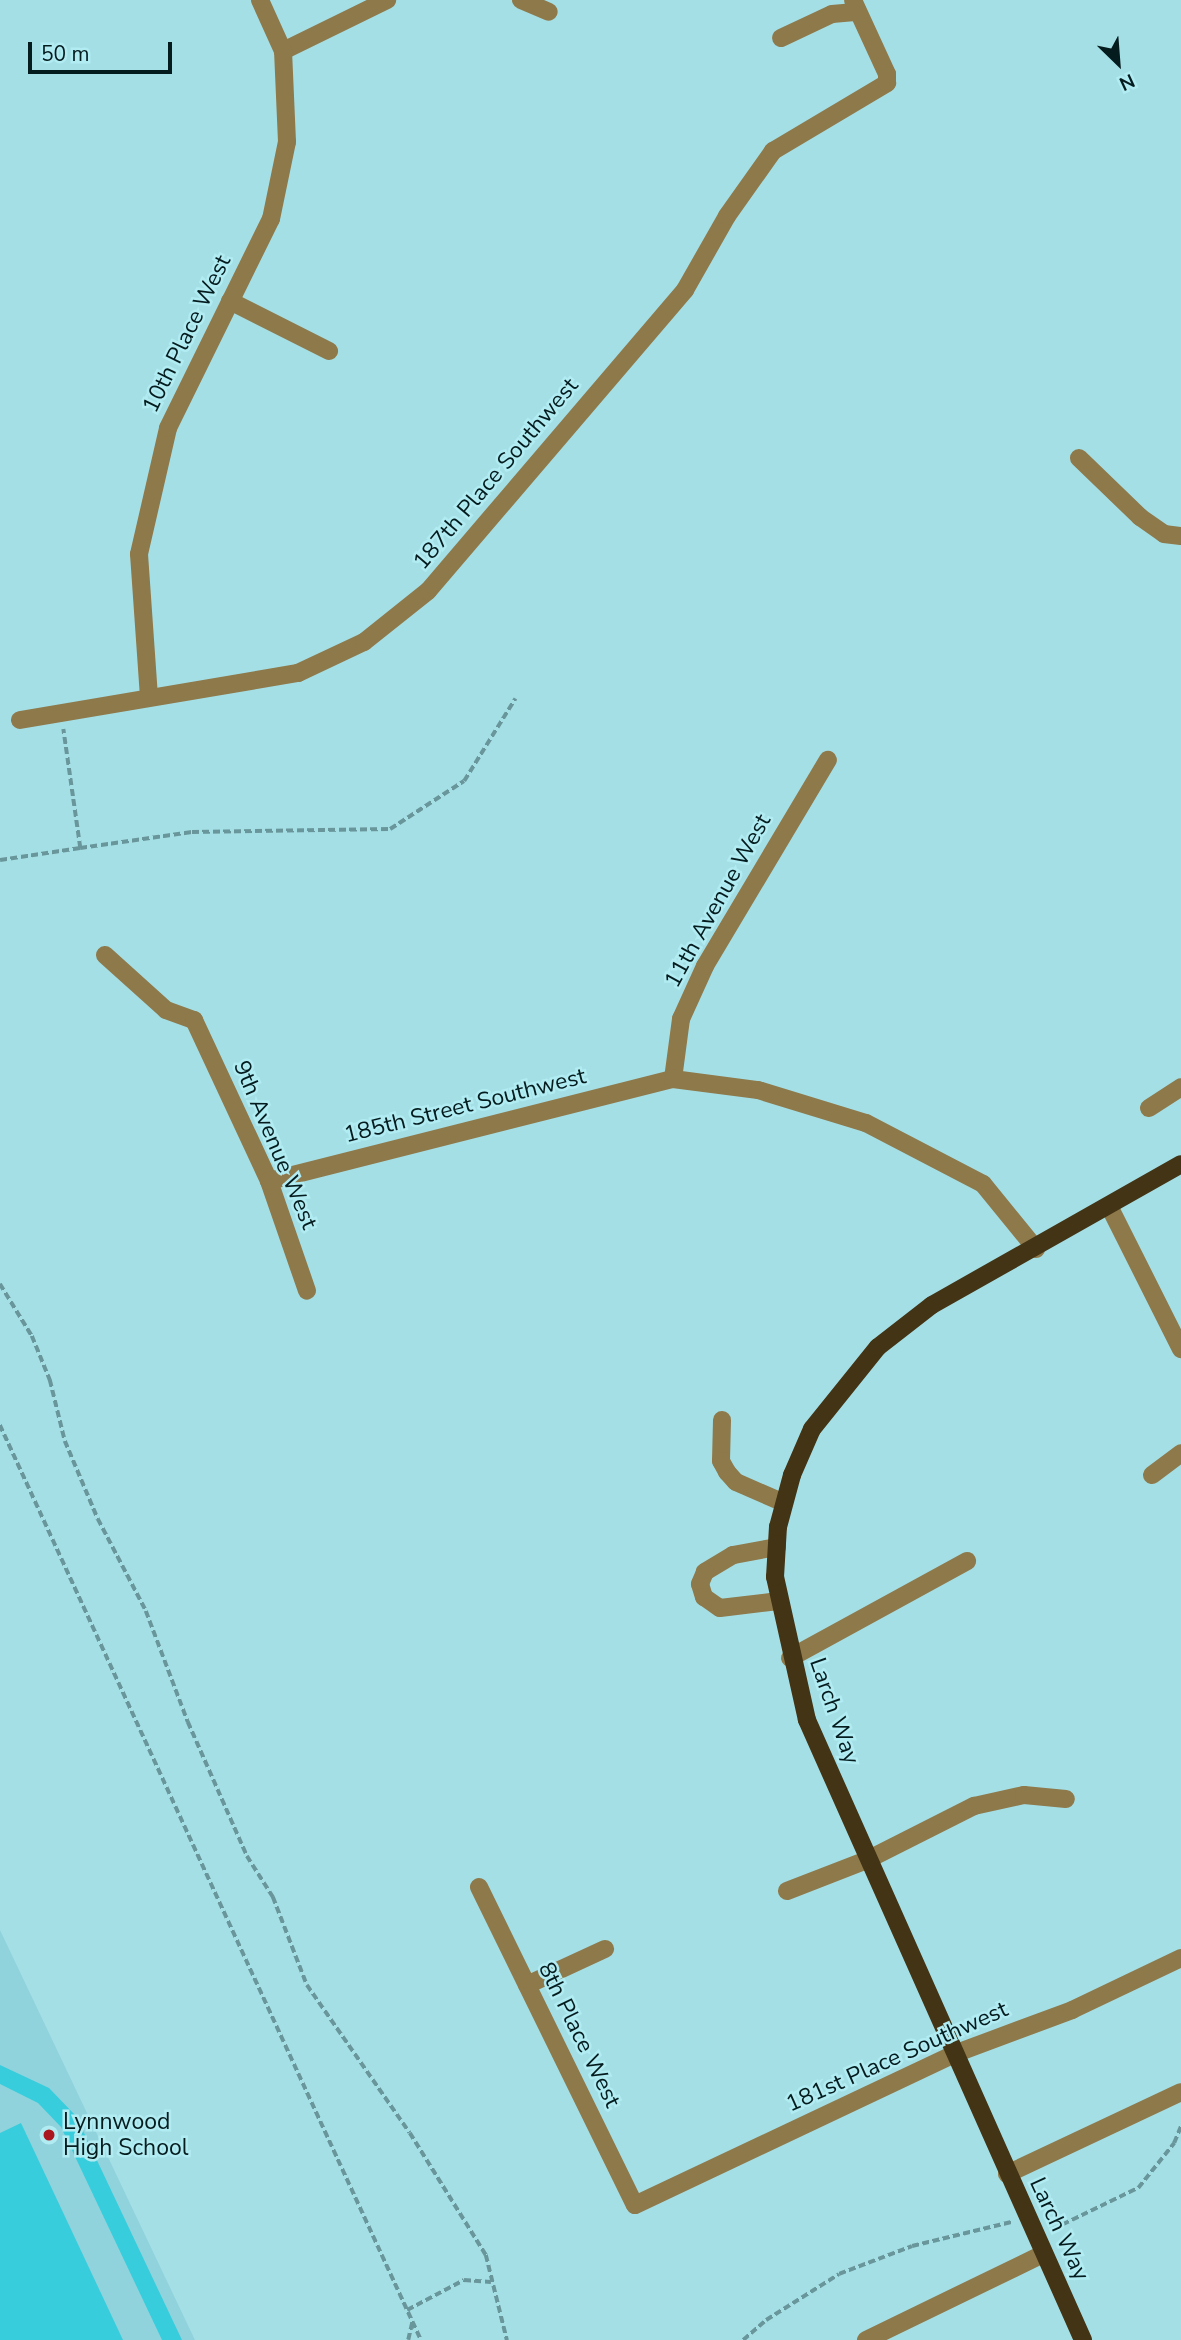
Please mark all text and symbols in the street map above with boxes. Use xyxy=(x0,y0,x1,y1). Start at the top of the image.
scale bar xyxy=(32,28,175,72)
north arrow xyxy=(1083,28,1153,98)
text: 50 m xyxy=(41,40,90,68)
text: N xyxy=(1115,67,1139,97)
street label: 10th Place West xyxy=(137,251,237,417)
street label: 187th Place Southwest xyxy=(408,373,584,575)
street label: 11th Avenue West xyxy=(659,809,777,993)
street label: 9th Avenue West xyxy=(227,1057,323,1233)
street label: 185th Street Southwest xyxy=(341,1063,589,1149)
street label: Larch Way xyxy=(803,1654,865,1768)
street label: 8th Place West xyxy=(532,1958,626,2112)
street label: 181st Place Southwest xyxy=(782,1996,1012,2118)
place label: Lynnwood High School xyxy=(63,2108,189,2162)
marker: Lynnwood High School xyxy=(41,2127,57,2143)
street label: Larch Way xyxy=(1023,2173,1095,2285)

